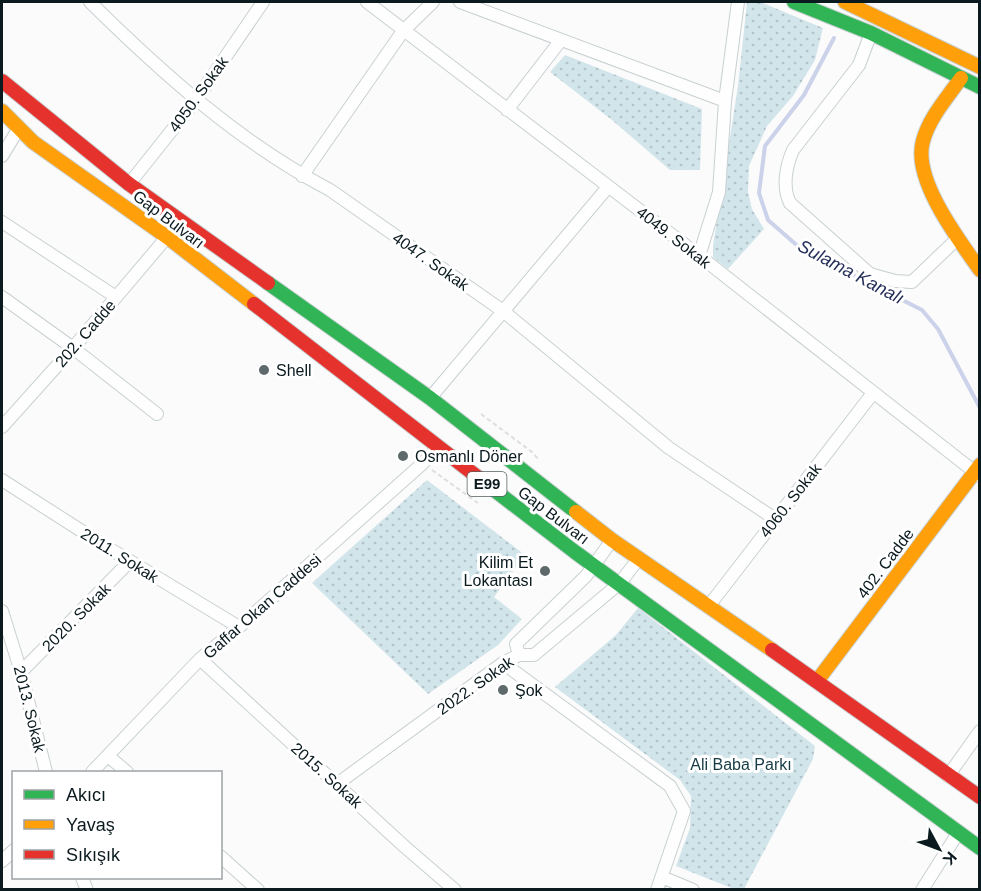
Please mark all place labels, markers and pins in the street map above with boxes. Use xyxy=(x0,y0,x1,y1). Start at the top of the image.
place label: Shell xyxy=(276,362,312,379)
marker: Shell xyxy=(257,363,271,377)
place label: Osmanlı Döner xyxy=(415,448,523,465)
marker: Osmanlı Döner xyxy=(396,449,410,463)
place label: Kilim Et Lokantası xyxy=(464,554,534,589)
marker: Kilim Et Lokantası xyxy=(538,564,552,578)
place label: Şok xyxy=(515,682,544,699)
marker: Şok xyxy=(496,683,510,697)

